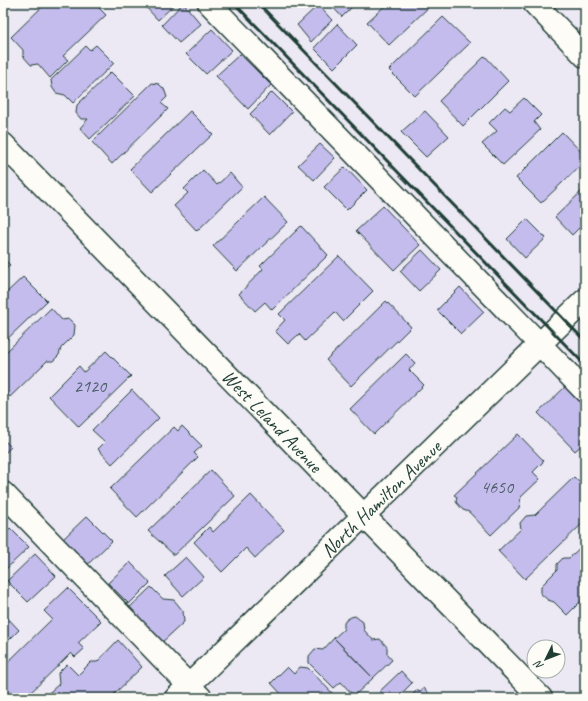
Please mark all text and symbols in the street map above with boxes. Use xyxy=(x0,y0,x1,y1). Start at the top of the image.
street label: West Leland Avenue xyxy=(217,364,328,479)
house number: 2120 xyxy=(74,375,108,397)
street label: North Hamilton Avenue xyxy=(315,434,448,563)
house number: 4650 xyxy=(481,476,515,498)
north arrow xyxy=(526,639,566,679)
text: N xyxy=(530,657,546,673)

